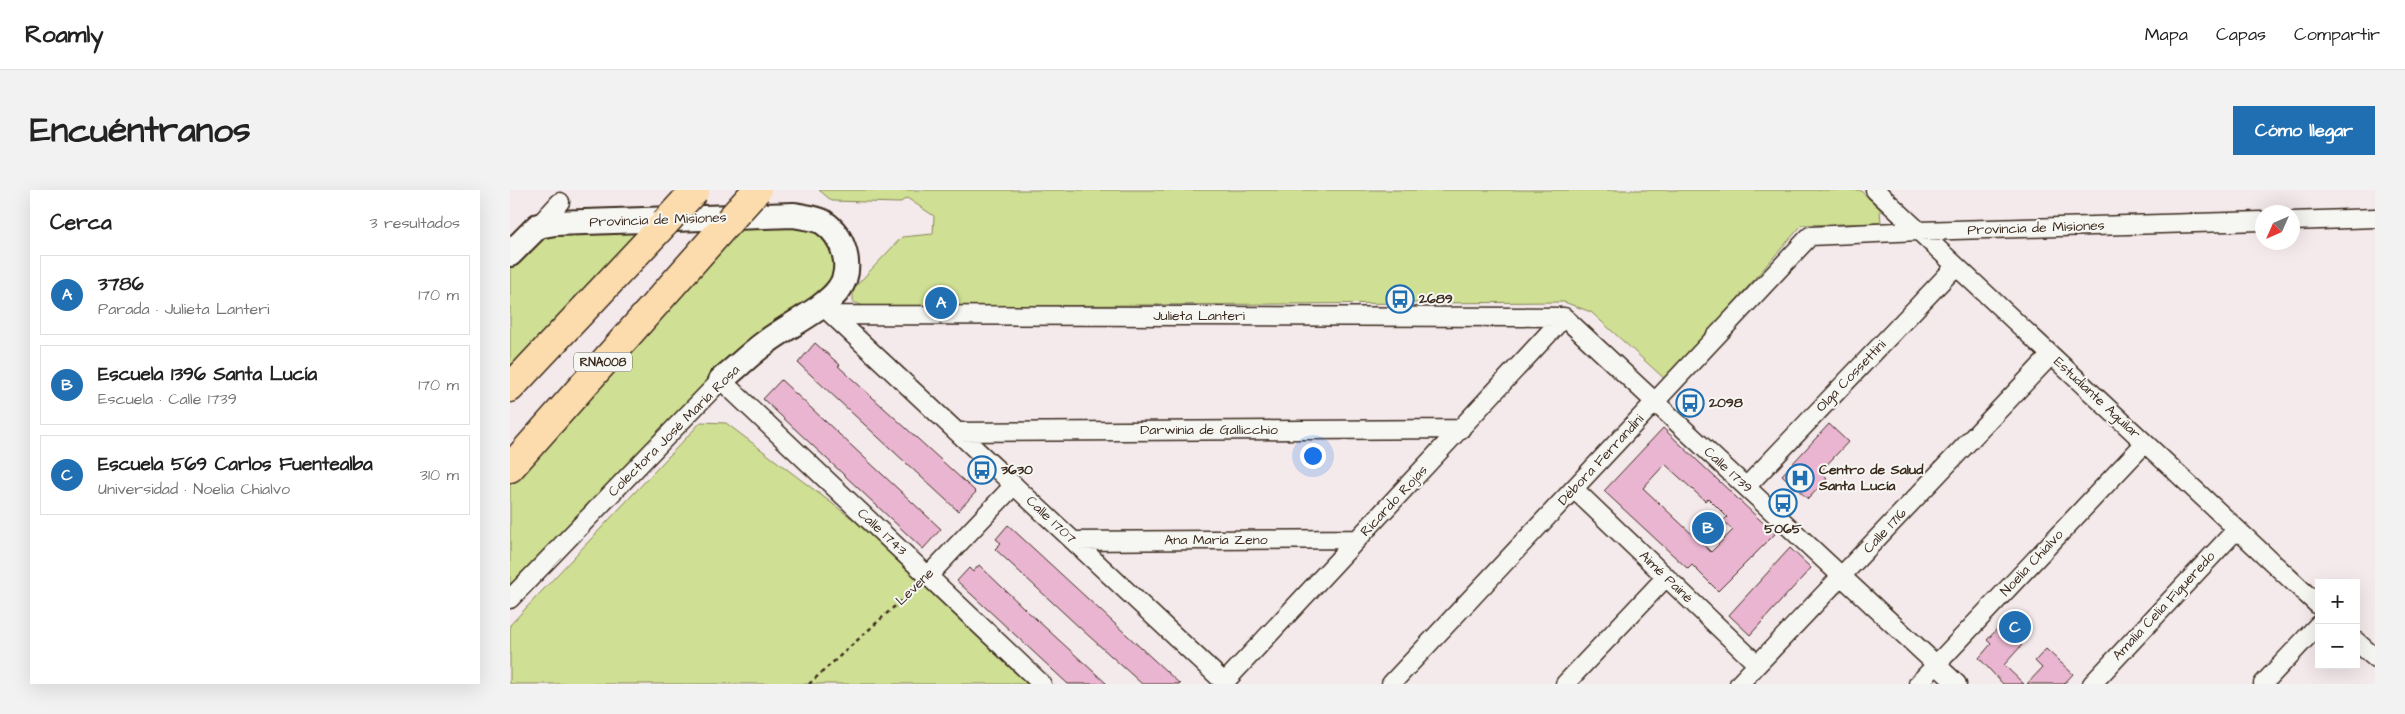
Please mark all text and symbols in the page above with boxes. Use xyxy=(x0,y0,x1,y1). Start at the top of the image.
text: Roamly xyxy=(25,18,103,52)
text: Mapa xyxy=(2145,22,2188,47)
text: Capas xyxy=(2216,22,2266,47)
text: Compartir xyxy=(2294,22,2380,47)
text: Encuéntranos xyxy=(30,106,251,155)
button: Cómo llegar xyxy=(2233,106,2375,155)
north arrow xyxy=(2255,205,2300,250)
text: Cerca xyxy=(50,208,112,237)
street label: Provincia de Misiones xyxy=(589,208,727,232)
text: 3 resultados xyxy=(369,212,460,234)
street label: Provincia de Misiones xyxy=(1967,216,2105,240)
text: 3786 xyxy=(98,271,144,298)
text: A xyxy=(62,284,72,306)
text: 170 m xyxy=(418,284,459,306)
pin: A xyxy=(925,284,957,322)
bus stop icon: 2689 xyxy=(1385,284,1415,314)
place label: 2689 xyxy=(1418,289,1453,309)
text: Parada · Julieta Lanteri xyxy=(98,298,270,320)
street label: Julieta Lanteri xyxy=(1153,306,1245,326)
street label: Olga Cossettini xyxy=(1811,335,1891,417)
road number: RNA008 xyxy=(574,352,632,372)
street label: Estudiante Aguilar xyxy=(2049,352,2145,444)
text: Escuela 1396 Santa Lucía xyxy=(98,361,317,388)
street label: Colectora José María Rosa xyxy=(604,361,744,501)
text: B xyxy=(61,374,73,396)
text: 170 m xyxy=(418,374,459,396)
text: Escuela · Calle 1739 xyxy=(98,388,237,410)
bus stop icon: 2098 xyxy=(1675,388,1705,418)
place label: 2098 xyxy=(1708,393,1743,413)
street label: Débora Ferrandini xyxy=(1553,410,1649,510)
street label: Darwinia de Gallicchio xyxy=(1140,420,1278,440)
street label: Calle 1739 xyxy=(1699,442,1757,498)
your location xyxy=(1300,443,1326,469)
text: Escuela 569 Carlos Fuentealba xyxy=(98,451,373,478)
bus stop icon: 3630 xyxy=(967,455,997,485)
place label: 3630 xyxy=(1000,460,1033,480)
place label: Centro de Salud Santa Lucía xyxy=(1818,460,1924,496)
street label: Ricardo Rojas xyxy=(1356,461,1432,541)
hospital icon: Centro de Salud Santa Lucía xyxy=(1785,463,1815,493)
text: C xyxy=(61,464,73,486)
text: 310 m xyxy=(420,464,459,486)
text: Universidad · Noelia Chialvo xyxy=(98,478,290,500)
bus stop icon: 5065 xyxy=(1768,488,1798,518)
street label: Calle 1707 xyxy=(1021,491,1081,549)
street label: Calle 1743 xyxy=(853,504,911,560)
street label: Calle 1716 xyxy=(1859,504,1911,558)
pin: B xyxy=(1692,509,1724,547)
place label: 5065 xyxy=(1764,519,1803,539)
street label: Noelia Chialvo xyxy=(1996,525,2068,601)
street label: Ana María Zeno xyxy=(1164,530,1268,550)
street label: Aimé Painé xyxy=(1635,546,1698,608)
street label: Amalia Celia Figueredo xyxy=(2108,547,2220,665)
street label: Levene xyxy=(891,563,939,610)
map controls xyxy=(2315,579,2360,669)
button: + xyxy=(2315,579,2360,624)
pin: C xyxy=(1999,608,2031,646)
button: − xyxy=(2315,624,2360,669)

